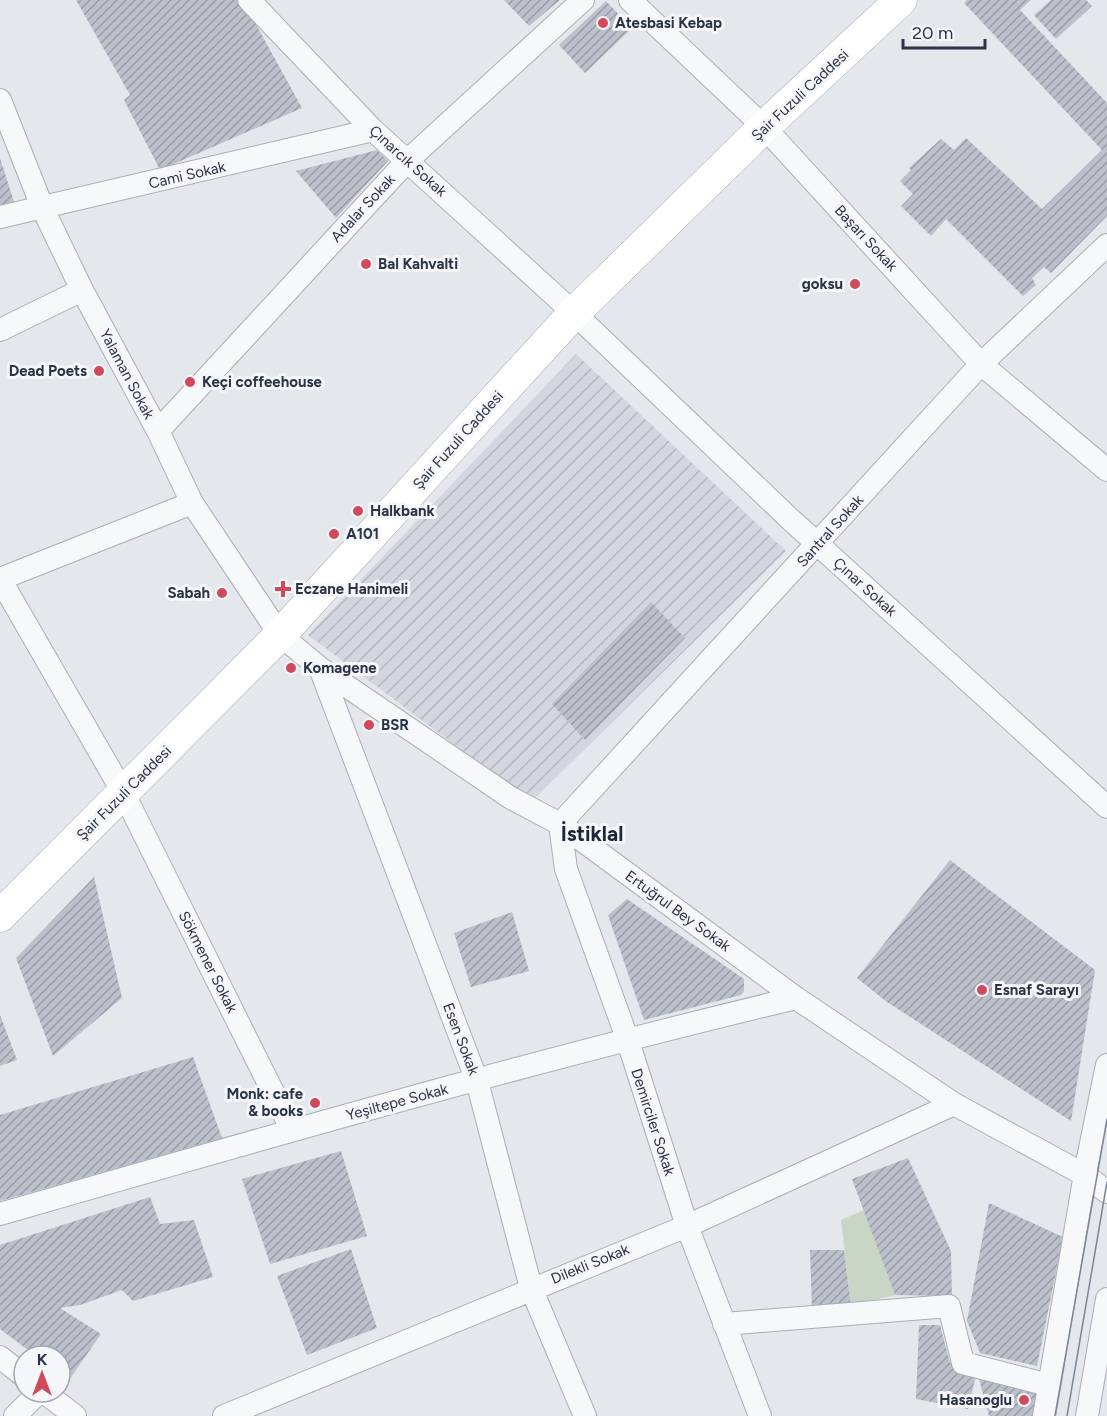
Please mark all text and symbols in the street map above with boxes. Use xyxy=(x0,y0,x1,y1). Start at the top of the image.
scale bar xyxy=(903,12,986,50)
place label: Atesbasi Kebap xyxy=(615,14,722,32)
marker: Atesbasi Kebap xyxy=(596,16,610,30)
text: 20 m xyxy=(912,22,953,44)
street label: Şair Fuzuli Caddesi xyxy=(748,45,852,145)
street label: Çınarcık Sokak xyxy=(366,122,451,201)
street label: Cami Sokak xyxy=(147,157,228,193)
street label: Adalar Sokak xyxy=(327,170,399,246)
street label: Başarı Sokak xyxy=(831,201,902,275)
place label: Bal Kahvalti xyxy=(378,255,458,273)
marker: Bal Kahvalti xyxy=(359,257,373,271)
place label: goksu xyxy=(802,275,843,293)
marker: goksu xyxy=(848,277,862,291)
street label: Yalaman Sokak xyxy=(96,326,159,423)
place label: Dead Poets xyxy=(9,362,87,380)
marker: Dead Poets xyxy=(92,364,106,378)
place label: Keçi coffeehouse xyxy=(202,373,322,391)
marker: Keçi coffeehouse xyxy=(183,375,197,389)
street label: Şair Fuzuli Caddesi xyxy=(409,387,507,493)
street label: Santral Sokak xyxy=(793,491,867,571)
place label: Halkbank xyxy=(370,502,435,520)
marker: Halkbank xyxy=(351,504,365,518)
place label: A101 xyxy=(346,525,379,543)
marker: A101 xyxy=(327,527,341,541)
street label: Çınar Sokak xyxy=(830,554,901,621)
place label: Eczane Hanimeli xyxy=(295,580,408,598)
marker: Eczane Hanimeli xyxy=(276,582,290,596)
place label: Sabah xyxy=(167,584,210,602)
marker: Sabah xyxy=(215,586,229,600)
place label: Komagene xyxy=(303,659,377,677)
marker: Komagene xyxy=(284,661,298,675)
place label: BSR xyxy=(381,716,409,734)
marker: BSR xyxy=(362,718,376,732)
street label: Şair Fuzuli Caddesi xyxy=(73,742,175,844)
district label: İstiklal xyxy=(561,821,623,846)
street label: Ertuğrul Bey Sokak xyxy=(622,867,735,956)
street label: Sökmener Sokak xyxy=(175,908,242,1016)
place label: Esnaf Sarayı xyxy=(994,981,1079,999)
marker: Esnaf Sarayı xyxy=(975,983,989,997)
street label: Esen Sokak xyxy=(439,1000,483,1078)
street label: Demirciler Sokak xyxy=(627,1066,679,1179)
street label: Yeşiltepe Sokak xyxy=(344,1080,451,1124)
place label: Monk: cafe & books xyxy=(227,1085,304,1120)
marker: Monk: cafe & books xyxy=(308,1096,322,1110)
street label: Dilekli Sokak xyxy=(548,1240,633,1288)
north arrow xyxy=(12,1344,72,1404)
text: K xyxy=(37,1350,48,1369)
place label: Hasanoglu xyxy=(939,1391,1012,1409)
marker: Hasanoglu xyxy=(1017,1393,1031,1407)

